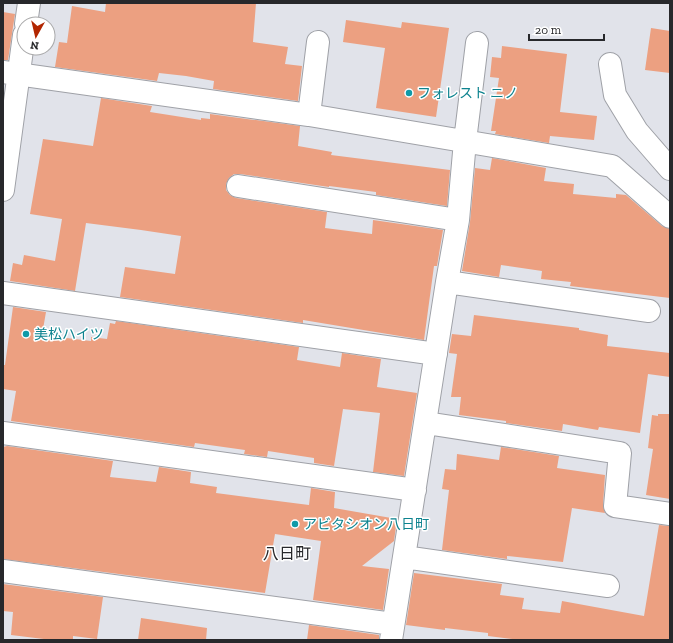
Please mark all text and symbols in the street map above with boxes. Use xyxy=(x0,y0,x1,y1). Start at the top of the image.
north arrow xyxy=(16,16,56,56)
scale bar xyxy=(529,16,604,42)
text: 20 m xyxy=(535,23,562,37)
text: N xyxy=(29,38,40,52)
place label: フォレスト ニノ xyxy=(417,85,518,102)
marker: フォレスト ニノ xyxy=(404,88,414,98)
place label: 美松ハイツ xyxy=(34,326,104,343)
marker: 美松ハイツ xyxy=(21,329,31,339)
place label: アビタシオン八日町 xyxy=(303,516,429,533)
marker: アビタシオン八日町 xyxy=(290,519,300,529)
district label: 八日町 xyxy=(263,544,311,563)

